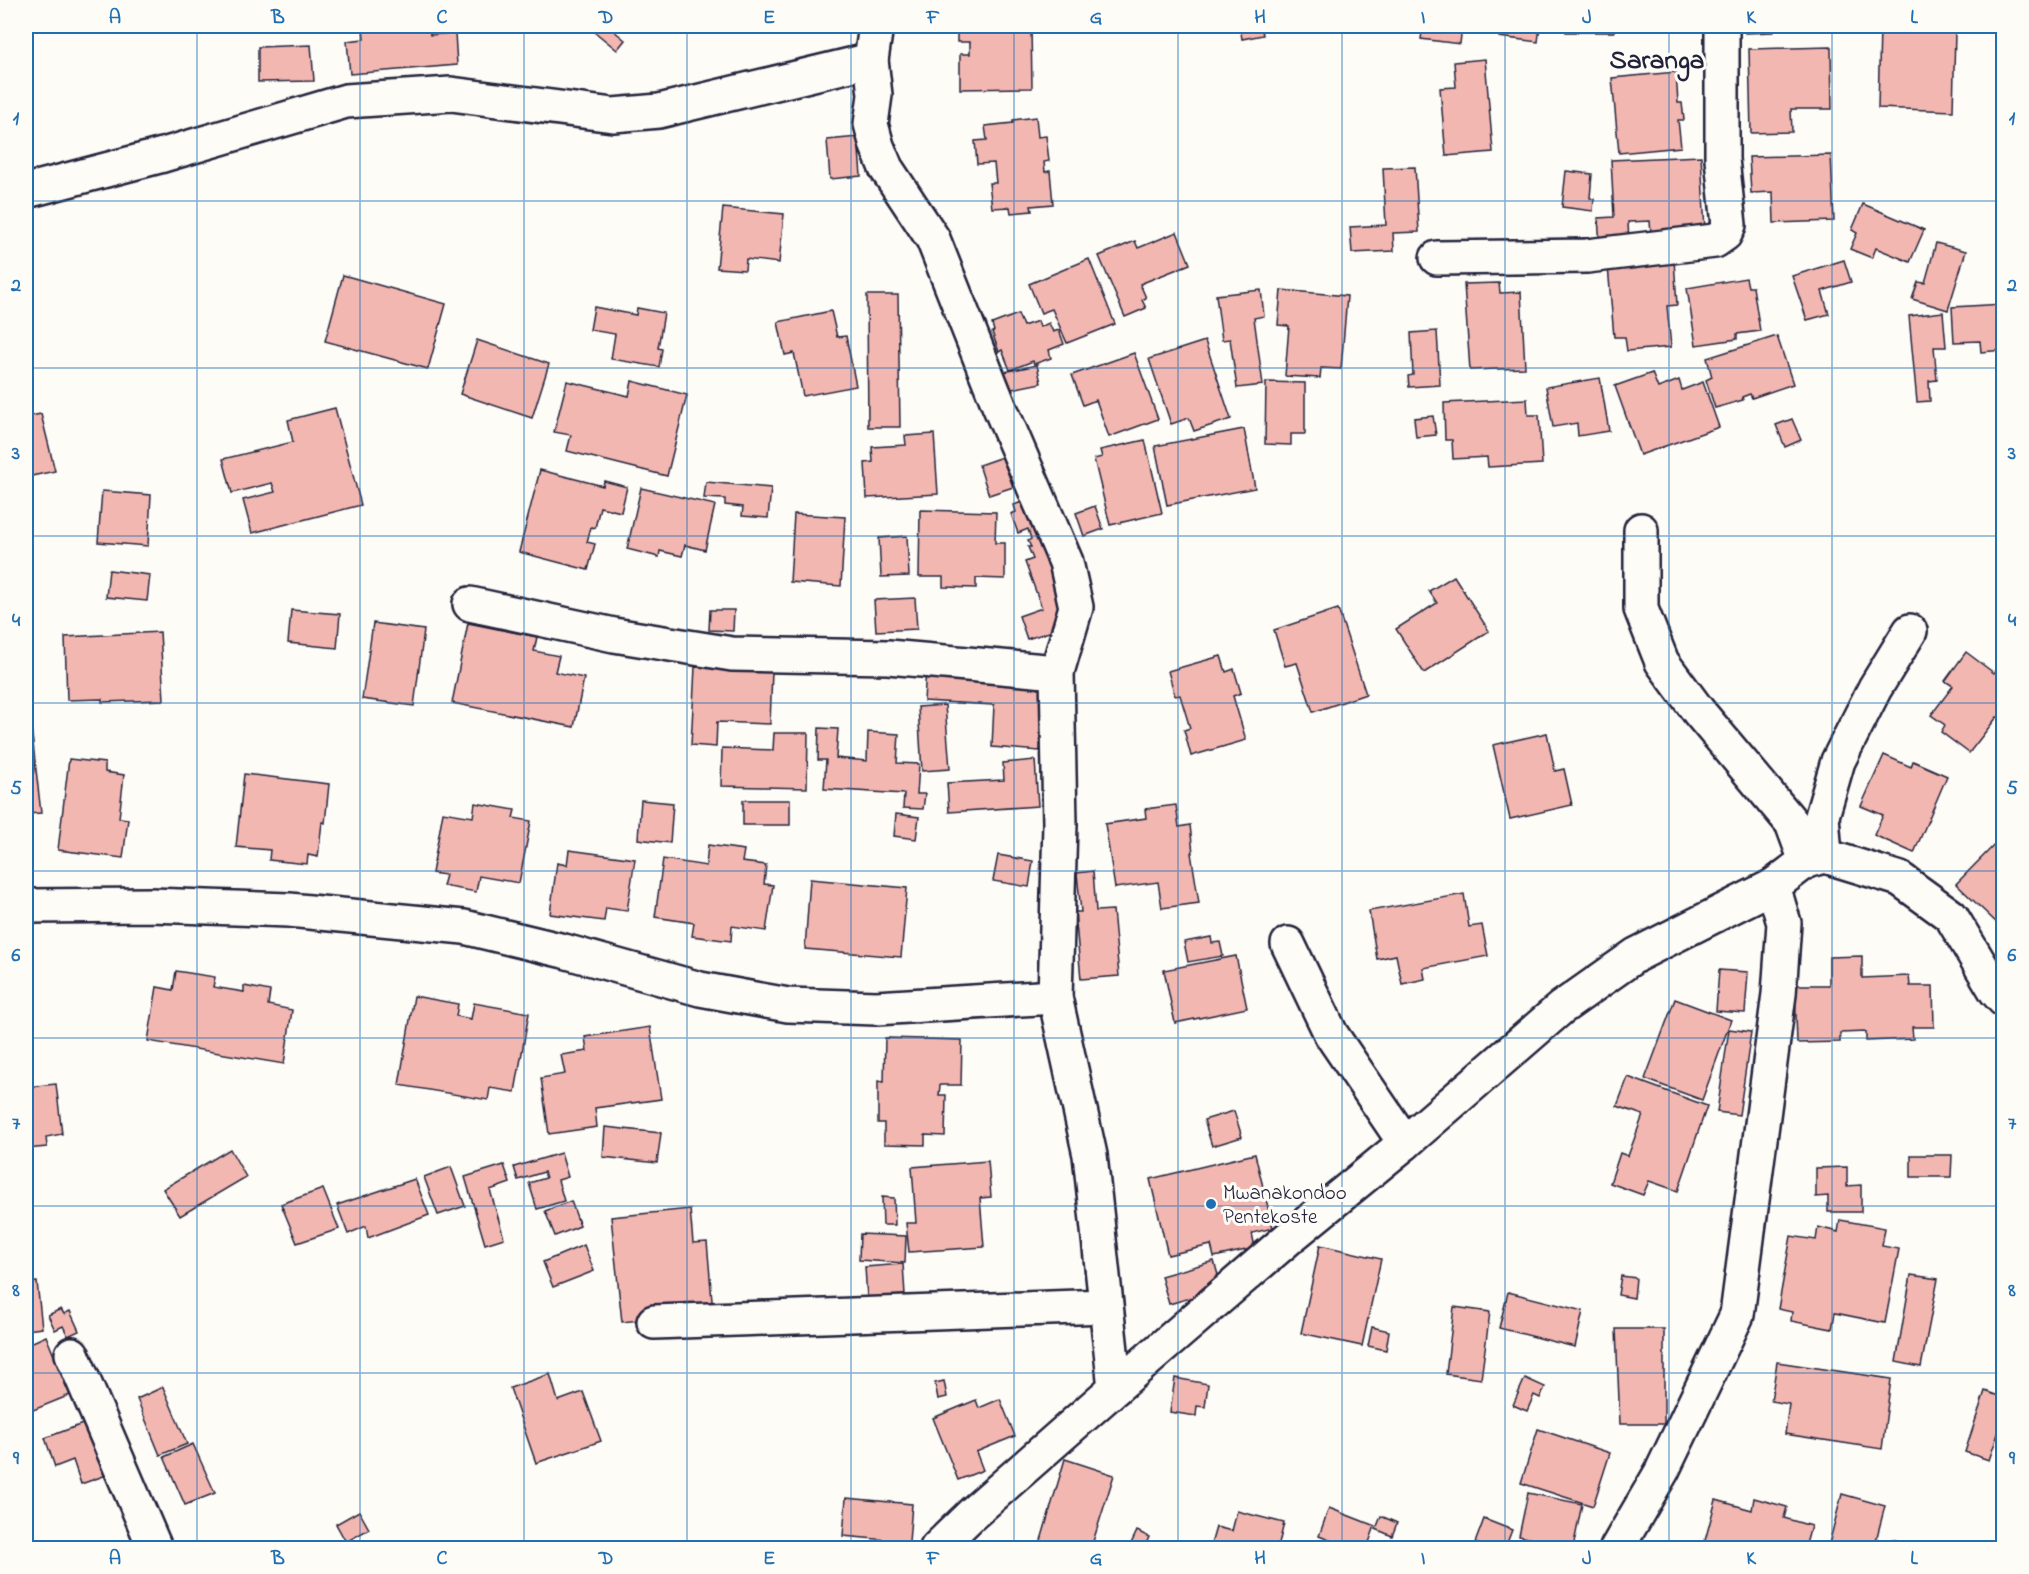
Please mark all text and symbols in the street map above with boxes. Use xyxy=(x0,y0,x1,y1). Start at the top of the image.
text: A xyxy=(109,4,121,33)
text: B xyxy=(270,4,285,33)
text: C xyxy=(437,4,448,33)
text: D xyxy=(598,4,613,33)
text: E xyxy=(763,4,775,33)
text: F xyxy=(926,4,940,33)
text: G xyxy=(1090,4,1103,33)
text: H xyxy=(1254,4,1266,33)
text: I xyxy=(1421,4,1426,33)
text: J xyxy=(1582,4,1592,33)
text: K xyxy=(1746,4,1757,33)
text: L xyxy=(1910,4,1918,33)
district label: Saranga xyxy=(1610,42,1704,82)
text: 1 xyxy=(13,105,20,134)
text: 1 xyxy=(2009,105,2016,134)
text: 2 xyxy=(10,272,21,301)
text: 2 xyxy=(2006,272,2017,301)
text: 3 xyxy=(11,440,20,469)
text: 3 xyxy=(2007,440,2016,469)
text: 4 xyxy=(12,607,21,636)
text: 4 xyxy=(2008,607,2017,636)
text: 5 xyxy=(10,775,22,804)
text: 5 xyxy=(2006,775,2018,804)
text: 6 xyxy=(12,942,21,971)
text: 6 xyxy=(2008,942,2017,971)
text: 7 xyxy=(12,1110,21,1139)
text: 7 xyxy=(2008,1110,2017,1139)
place label: Mwanakondoo Pentekoste xyxy=(1223,1179,1347,1233)
marker: Mwanakondoo Pentekoste xyxy=(1204,1197,1218,1211)
text: 8 xyxy=(11,1277,20,1306)
text: 8 xyxy=(2007,1277,2016,1306)
text: 9 xyxy=(12,1445,20,1474)
text: 9 xyxy=(2008,1445,2016,1474)
text: A xyxy=(109,1545,121,1574)
text: B xyxy=(270,1545,285,1574)
text: C xyxy=(437,1545,448,1574)
text: D xyxy=(598,1545,613,1574)
text: E xyxy=(763,1545,775,1574)
text: F xyxy=(926,1545,940,1574)
text: G xyxy=(1090,1545,1103,1574)
text: H xyxy=(1254,1545,1266,1574)
text: I xyxy=(1421,1545,1426,1574)
text: J xyxy=(1582,1545,1592,1574)
text: K xyxy=(1746,1545,1757,1574)
text: L xyxy=(1910,1545,1918,1574)

